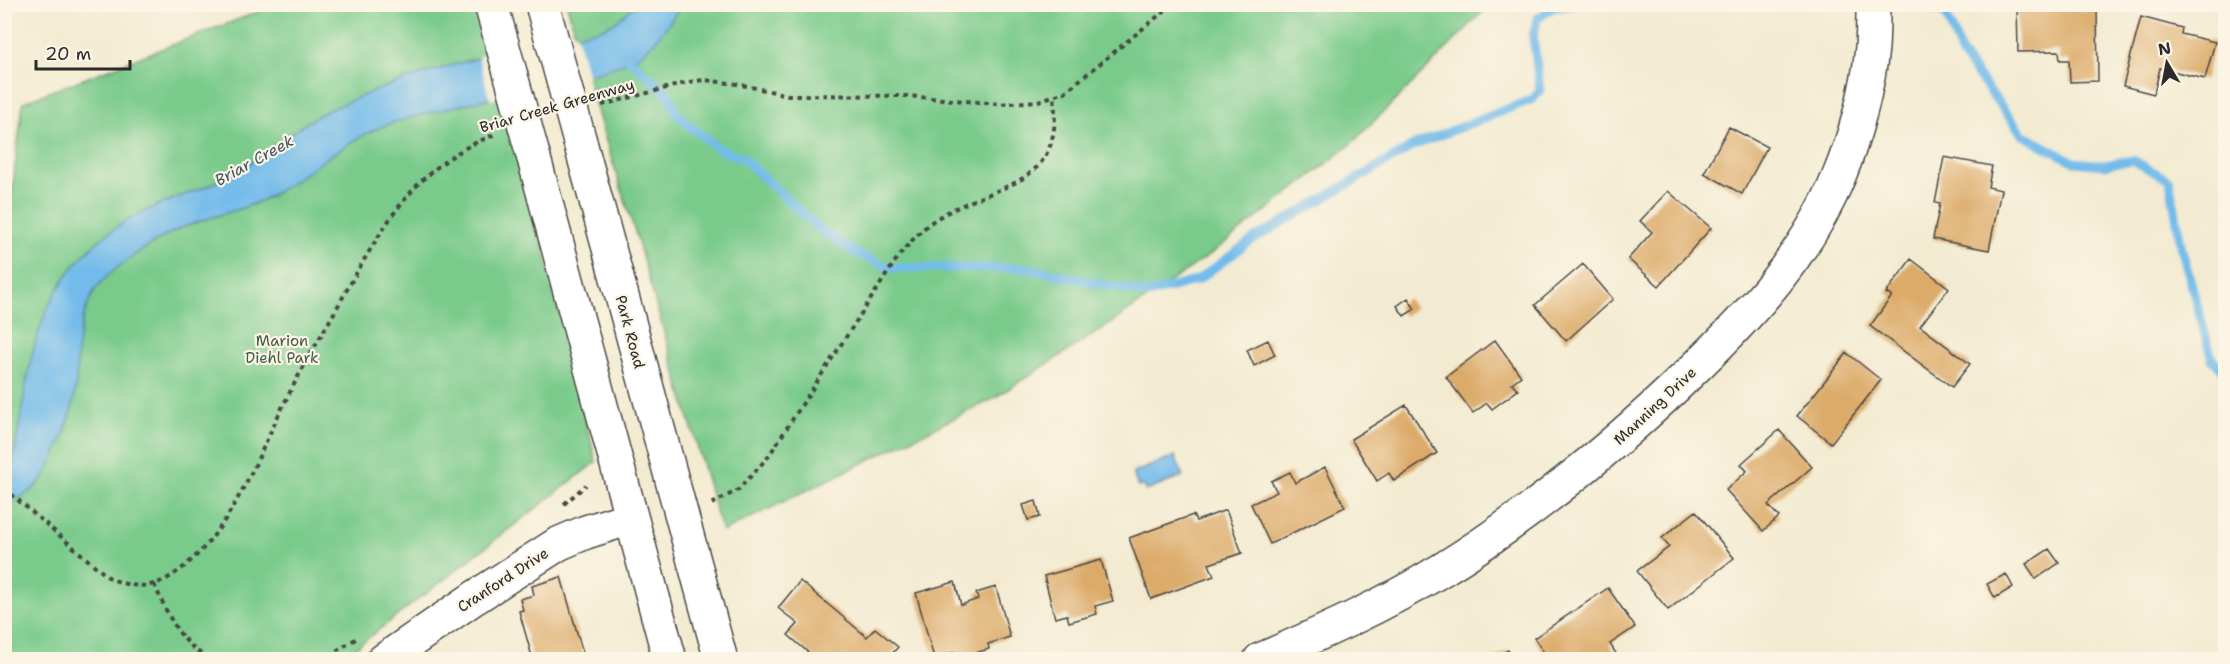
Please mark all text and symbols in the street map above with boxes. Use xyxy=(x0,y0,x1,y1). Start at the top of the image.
scale bar xyxy=(36,33,130,71)
north arrow xyxy=(2137,33,2197,93)
text: N xyxy=(2156,37,2173,60)
text: 20 m xyxy=(45,42,91,66)
street label: Briar Creek Greenway xyxy=(477,74,637,138)
water label: Briar Creek xyxy=(211,130,297,191)
street label: Park Road xyxy=(611,293,649,371)
park label: Marion Diehl Park xyxy=(245,331,319,368)
street label: Manning Drive xyxy=(1609,363,1701,449)
street label: Cranford Drive xyxy=(454,543,552,617)

